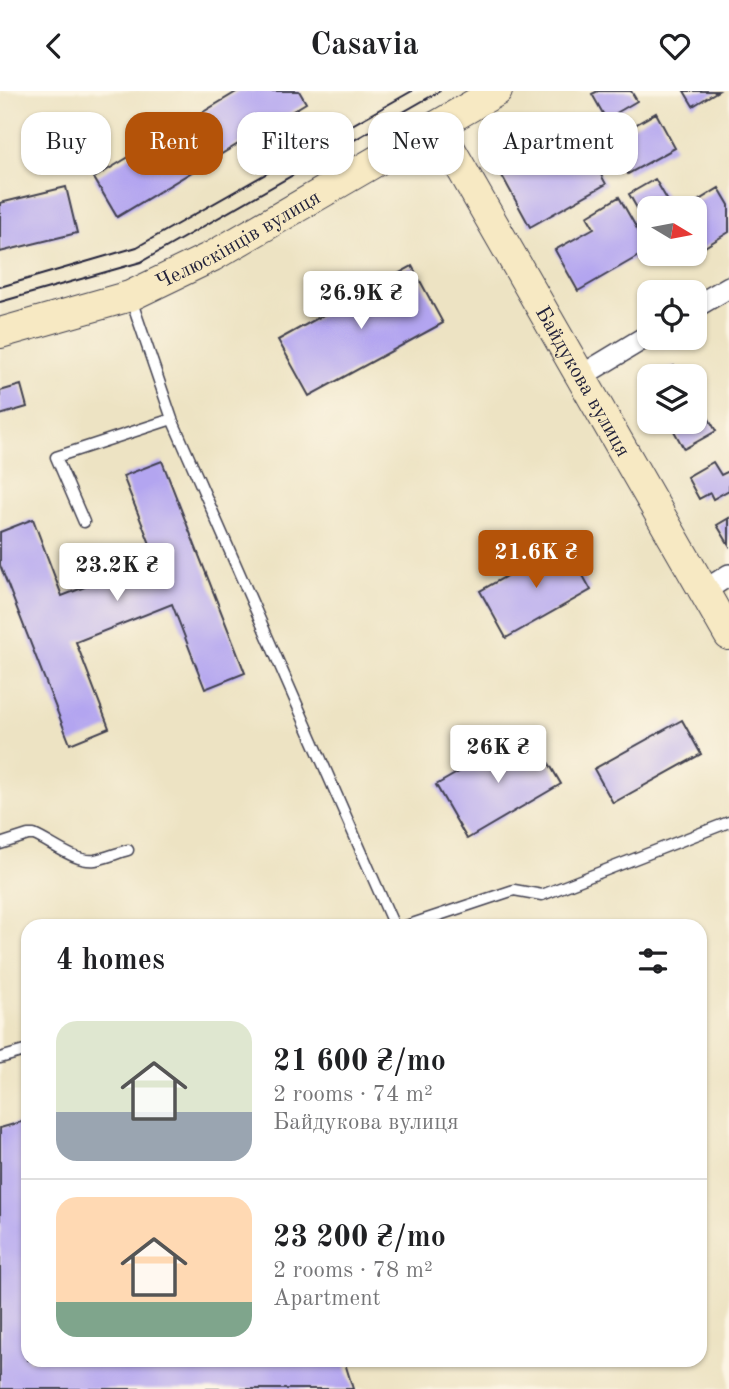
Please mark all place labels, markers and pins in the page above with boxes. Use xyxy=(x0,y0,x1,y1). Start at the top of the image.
pin: 26.9K ₴ xyxy=(296,271,426,331)
pin: 21.6K ₴ xyxy=(471,531,601,590)
pin: 23.2K ₴ xyxy=(52,543,182,603)
pin: 26K ₴ xyxy=(449,725,547,785)

